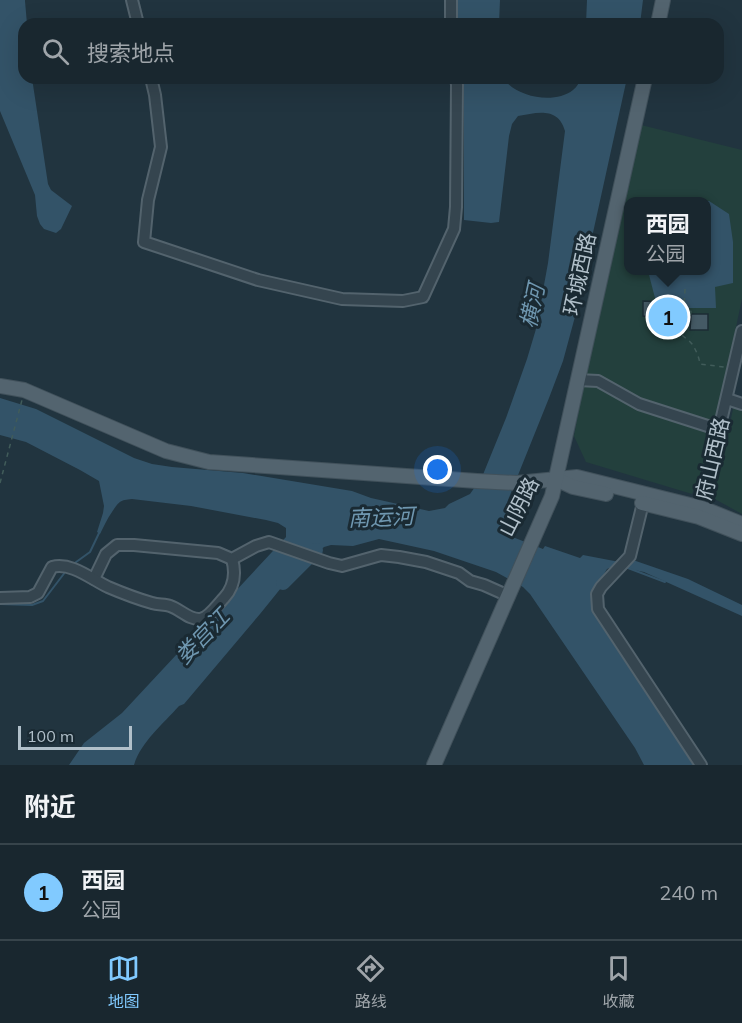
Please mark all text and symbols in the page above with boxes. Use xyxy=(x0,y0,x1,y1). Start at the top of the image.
search box xyxy=(18,18,724,84)
icon: search xyxy=(39,35,72,68)
text: 搜索地点 xyxy=(87,39,175,67)
popup xyxy=(624,197,711,275)
text: 西园 xyxy=(645,210,690,238)
street label: 环城西路 xyxy=(558,230,600,318)
text: 公园 xyxy=(645,241,685,266)
water label: 横河 xyxy=(514,278,551,330)
pin: 1 xyxy=(648,294,688,340)
street label: 府山西路 xyxy=(690,415,734,503)
your location xyxy=(423,455,452,484)
street label: 山阴路 xyxy=(492,473,544,541)
water label: 南运河 xyxy=(348,502,418,532)
water label: 娄宫江 xyxy=(169,601,236,669)
scale bar xyxy=(18,723,132,750)
text: 100 m xyxy=(27,726,74,746)
text: 附近 xyxy=(24,790,76,823)
text: 西园 xyxy=(81,866,125,894)
text: 1 xyxy=(38,880,50,905)
text: 240 m xyxy=(659,880,718,905)
text: 公园 xyxy=(81,897,121,922)
tab: 地图 xyxy=(107,952,140,1012)
tab: 路线 xyxy=(354,952,387,1012)
tab: 收藏 xyxy=(602,952,635,1012)

